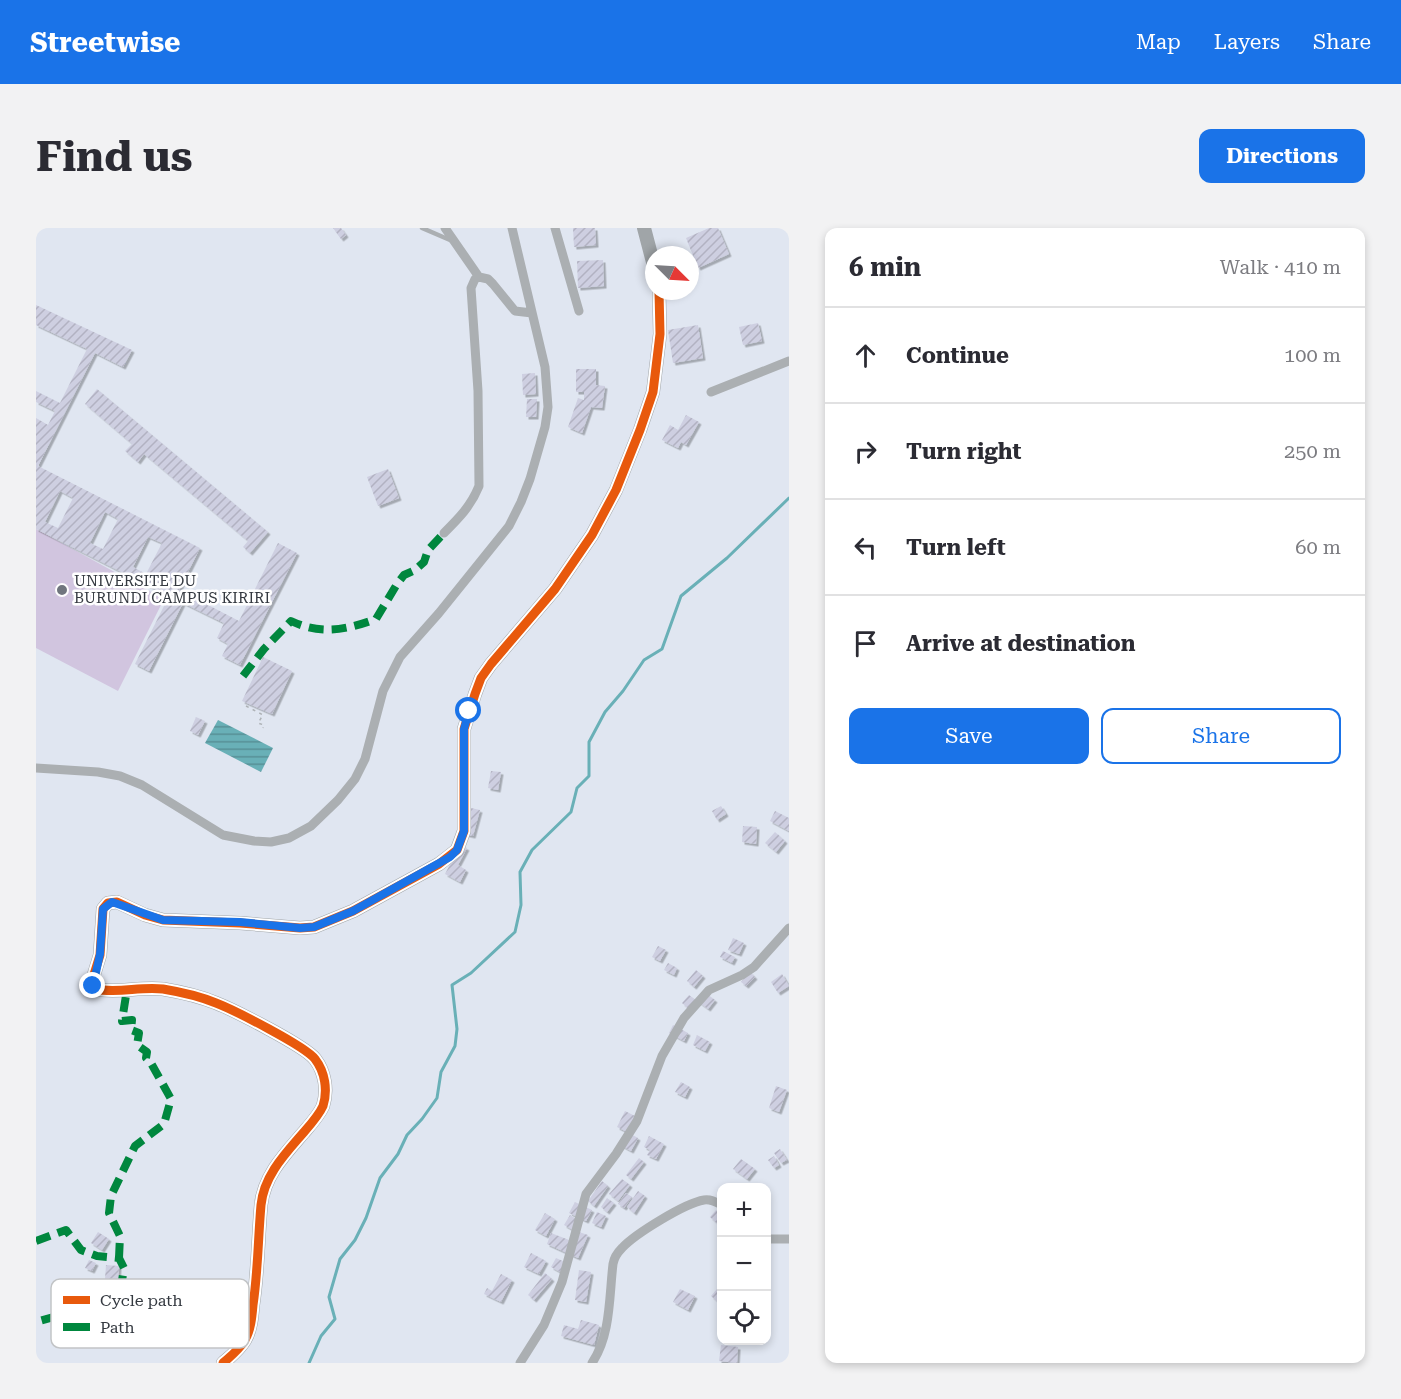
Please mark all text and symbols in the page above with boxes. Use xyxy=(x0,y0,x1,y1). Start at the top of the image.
text: Streetwise xyxy=(30,26,181,59)
text: Map xyxy=(1136,30,1181,54)
text: Layers xyxy=(1214,30,1280,54)
text: Share xyxy=(1313,30,1371,54)
button: Directions xyxy=(1199,129,1365,183)
text: Find us xyxy=(36,132,193,181)
north arrow xyxy=(645,246,699,300)
text: 6 min xyxy=(849,252,921,282)
text: Walk · 410 m xyxy=(1220,255,1341,279)
icon: ahead xyxy=(849,339,882,372)
text: Continue xyxy=(906,343,1009,368)
text: 100 m xyxy=(1284,343,1341,367)
icon: right xyxy=(849,435,882,468)
text: Turn right xyxy=(906,439,1021,464)
text: 250 m xyxy=(1284,439,1341,463)
icon: left xyxy=(849,531,882,564)
text: Turn left xyxy=(906,535,1006,560)
text: 60 m xyxy=(1295,535,1341,559)
place label: UNIVERSITE DU BURUNDI CAMPUS KIRIRI xyxy=(74,572,270,607)
marker: UNIVERSITE DU BURUNDI CAMPUS KIRIRI xyxy=(55,583,69,597)
icon: arrive xyxy=(849,627,882,660)
text: Arrive at destination xyxy=(906,631,1135,656)
route start xyxy=(455,697,481,723)
button: Save xyxy=(849,708,1089,764)
button: Share xyxy=(1101,708,1341,764)
route end xyxy=(79,972,105,998)
map controls xyxy=(717,1183,771,1345)
button: + xyxy=(717,1183,771,1237)
button: − xyxy=(717,1237,771,1291)
legend xyxy=(51,1279,249,1348)
text: Cycle path xyxy=(100,1291,183,1310)
button: locate xyxy=(717,1291,771,1345)
text: Path xyxy=(100,1318,135,1337)

